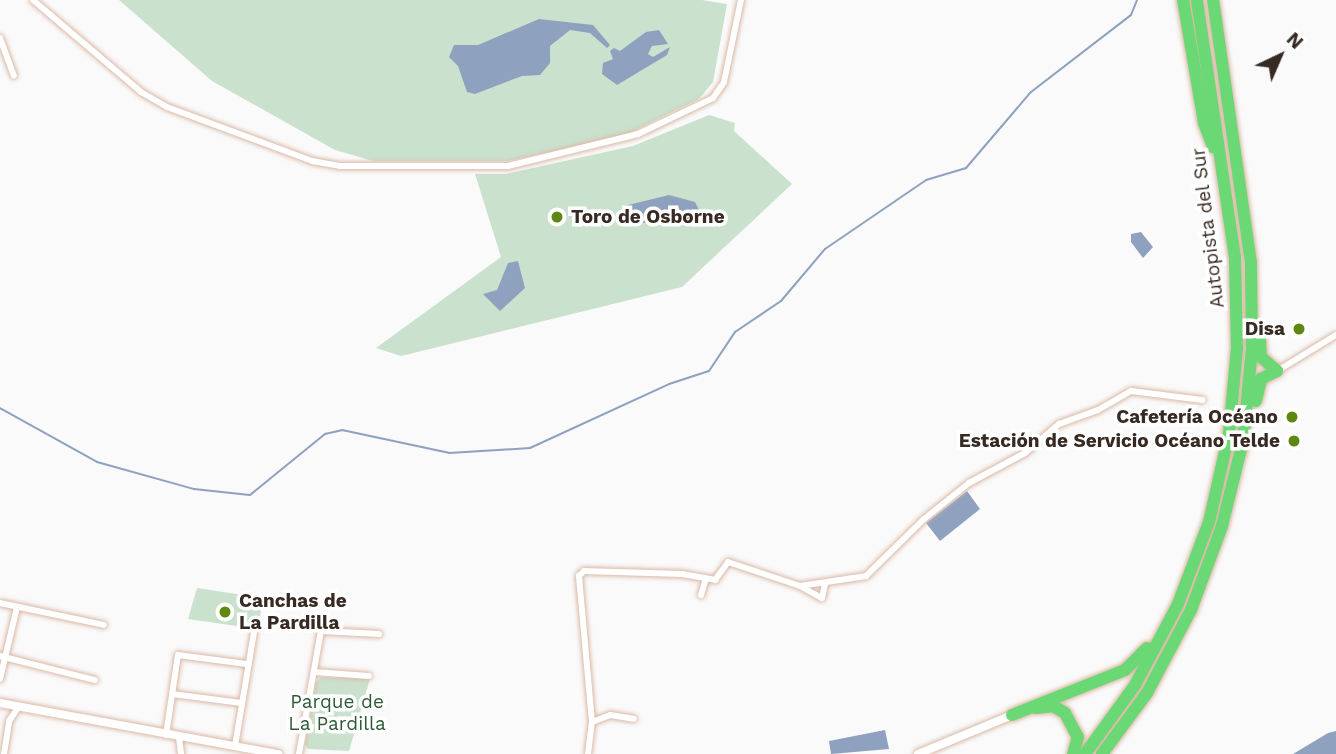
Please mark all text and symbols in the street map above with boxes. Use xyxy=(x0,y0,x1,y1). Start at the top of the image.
north arrow xyxy=(1245,21,1315,91)
text: N xyxy=(1282,27,1308,54)
street label: Autopista del Sur xyxy=(1187,146,1229,310)
place label: Toro de Osborne xyxy=(571,206,725,228)
marker: Toro de Osborne xyxy=(549,209,565,225)
place label: Disa xyxy=(1245,318,1285,340)
marker: Disa xyxy=(1291,321,1307,337)
place label: Cafetería Océano xyxy=(1116,406,1278,428)
marker: Cafetería Océano xyxy=(1284,409,1300,425)
place label: Estación de Servicio Océano Telde xyxy=(958,430,1280,452)
marker: Estación de Servicio Océano Telde xyxy=(1286,433,1302,449)
place label: Canchas de La Pardilla xyxy=(239,590,347,634)
marker: Canchas de La Pardilla xyxy=(217,604,233,620)
park label: Parque de La Pardilla xyxy=(288,691,386,735)

